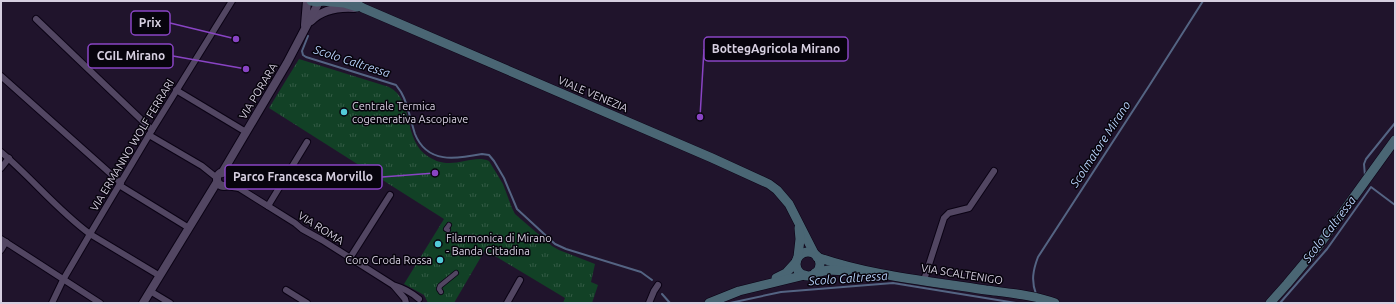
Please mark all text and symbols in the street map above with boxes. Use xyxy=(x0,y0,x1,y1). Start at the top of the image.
callout: Prix xyxy=(131,11,170,35)
text: Prix xyxy=(139,16,162,29)
callout: BottegAgricola Mirano xyxy=(704,37,848,61)
water label: Scolo Caltressa xyxy=(311,42,392,80)
text: BottegAgricola Mirano xyxy=(712,42,840,55)
callout: CGIL Mirano xyxy=(88,44,173,68)
text: CGIL Mirano xyxy=(97,49,165,62)
street label: VIA PORARA xyxy=(237,60,280,121)
street label: VIALE VENEZIA xyxy=(556,74,630,114)
street label: VIA ERMANNO WOLF FERRARI xyxy=(88,77,176,213)
water label: Scolmatore Mirano xyxy=(1067,98,1133,190)
place label: Centrale Termica cogenerativa Ascopiave xyxy=(352,100,468,125)
marker: Centrale Termica cogenerativa Ascopiave xyxy=(339,107,349,117)
callout: Parco Francesca Morvillo xyxy=(225,165,382,189)
text: Parco Francesca Morvillo xyxy=(233,170,373,183)
water label: Scolo Caltressa xyxy=(1299,193,1358,265)
street label: VIA ROMA xyxy=(296,209,347,247)
place label: Filarmonica di Mirano - Banda Cittadina xyxy=(446,232,552,257)
marker: Filarmonica di Mirano - Banda Cittadina xyxy=(433,239,443,249)
place label: Coro Croda Rossa xyxy=(345,254,432,266)
marker: Coro Croda Rossa xyxy=(435,255,445,265)
street label: VIA SCALTENIGO xyxy=(920,262,1004,286)
water label: Scolo Caltressa xyxy=(807,269,889,287)

